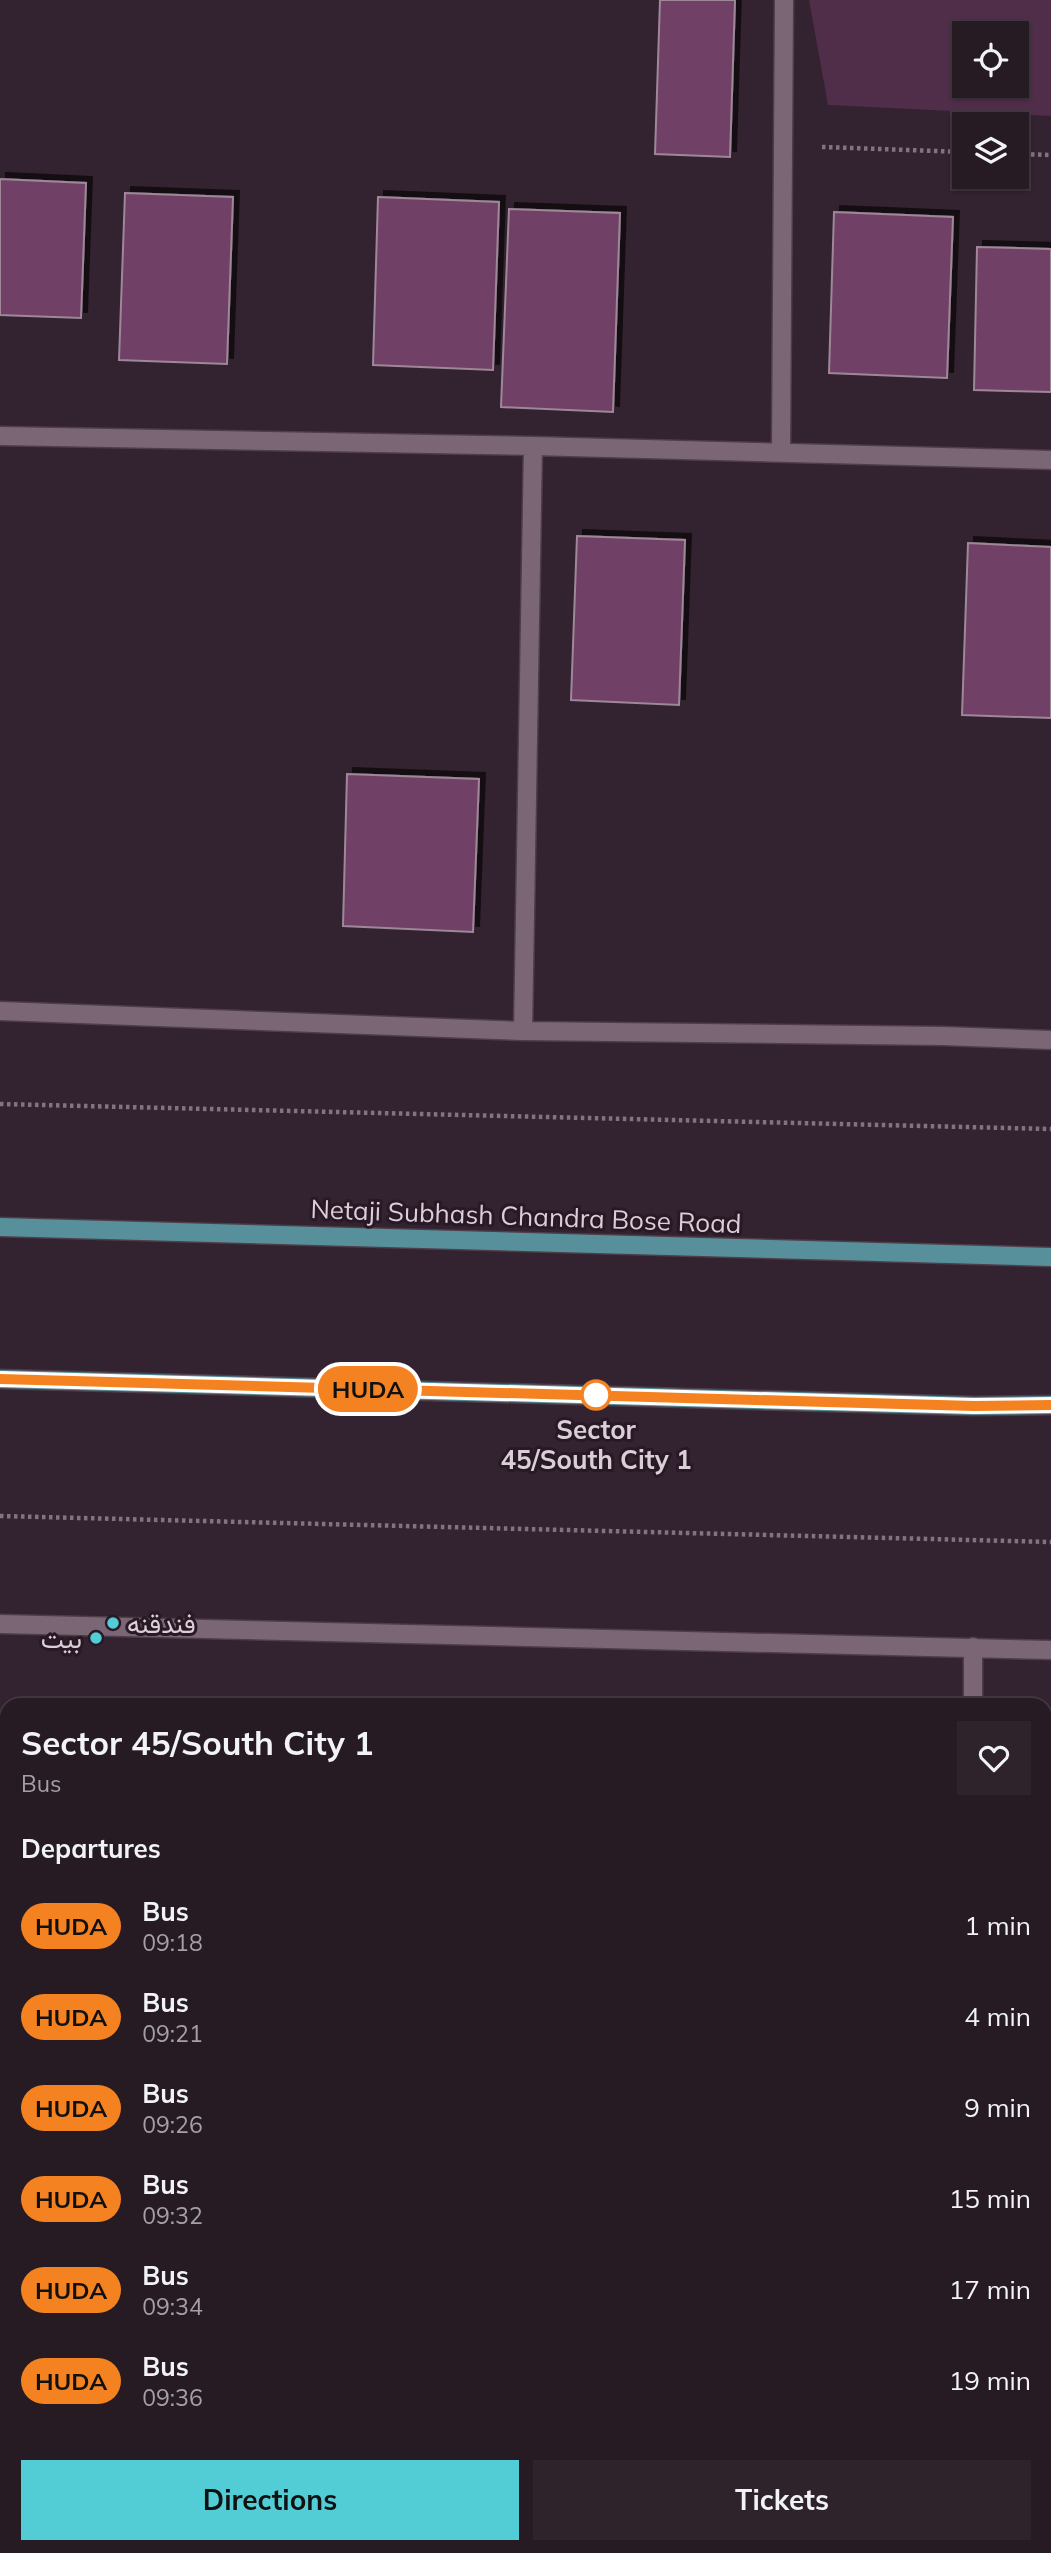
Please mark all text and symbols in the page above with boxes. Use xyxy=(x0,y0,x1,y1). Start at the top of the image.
map controls xyxy=(952,21,1029,189)
button: locate xyxy=(952,21,1029,98)
button: layers xyxy=(952,112,1029,189)
street label: Netaji Subhash Chandra Bose Road xyxy=(310,1192,742,1240)
line badge: HUDA xyxy=(319,1366,417,1412)
text: HUDA xyxy=(332,1374,404,1404)
marker: Sector 45/South City 1 xyxy=(581,1380,611,1410)
place label: Sector 45/South City 1 xyxy=(500,1413,692,1476)
place label: فندقنه xyxy=(127,1607,196,1640)
marker: فندقنه xyxy=(105,1615,121,1631)
place label: بيت xyxy=(41,1622,82,1655)
marker: بيت xyxy=(88,1630,104,1646)
button: heart xyxy=(957,1721,1031,1795)
text: Sector 45/South City 1 xyxy=(21,1722,374,1763)
text: Bus xyxy=(21,1769,61,1798)
text: Departures xyxy=(21,1832,161,1865)
text: Bus xyxy=(142,1895,189,1928)
text: 1 min xyxy=(964,1909,1031,1942)
text: HUDA xyxy=(35,1911,107,1941)
text: 09:18 xyxy=(142,1928,203,1957)
text: Bus xyxy=(142,1986,189,2019)
text: 4 min xyxy=(964,2000,1031,2033)
text: HUDA xyxy=(35,2002,107,2032)
text: 09:21 xyxy=(142,2019,203,2048)
text: Bus xyxy=(142,2077,189,2110)
text: 9 min xyxy=(964,2091,1031,2124)
text: HUDA xyxy=(35,2093,107,2123)
text: 09:26 xyxy=(142,2110,203,2139)
text: Bus xyxy=(142,2168,189,2201)
text: 15 min xyxy=(949,2182,1031,2215)
text: HUDA xyxy=(35,2184,107,2214)
text: 09:32 xyxy=(142,2201,203,2230)
text: Bus xyxy=(142,2259,189,2292)
text: 17 min xyxy=(949,2273,1031,2306)
text: HUDA xyxy=(35,2275,107,2305)
text: 09:34 xyxy=(142,2292,203,2321)
text: Bus xyxy=(142,2350,189,2383)
text: 19 min xyxy=(949,2364,1031,2397)
text: HUDA xyxy=(35,2366,107,2396)
text: 09:36 xyxy=(142,2383,203,2412)
button: Directions xyxy=(21,2460,519,2540)
button: Tickets xyxy=(533,2460,1031,2540)

